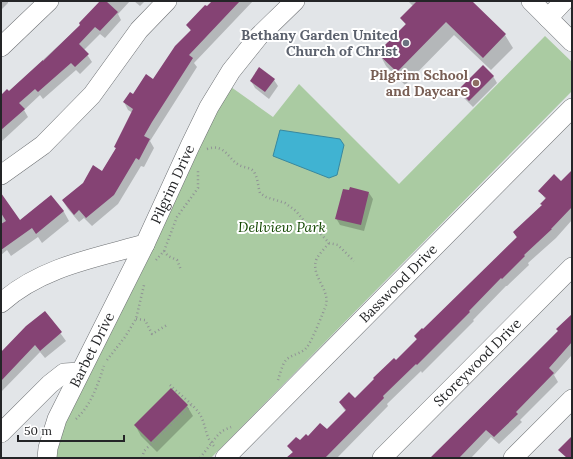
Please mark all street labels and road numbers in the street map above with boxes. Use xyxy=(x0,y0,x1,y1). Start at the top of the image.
street label: Pilgrim Drive xyxy=(146,141,199,227)
street label: Basswood Drive xyxy=(355,240,441,326)
street label: Barbet Drive xyxy=(65,309,118,390)
street label: Storeywood Drive xyxy=(430,314,525,410)

